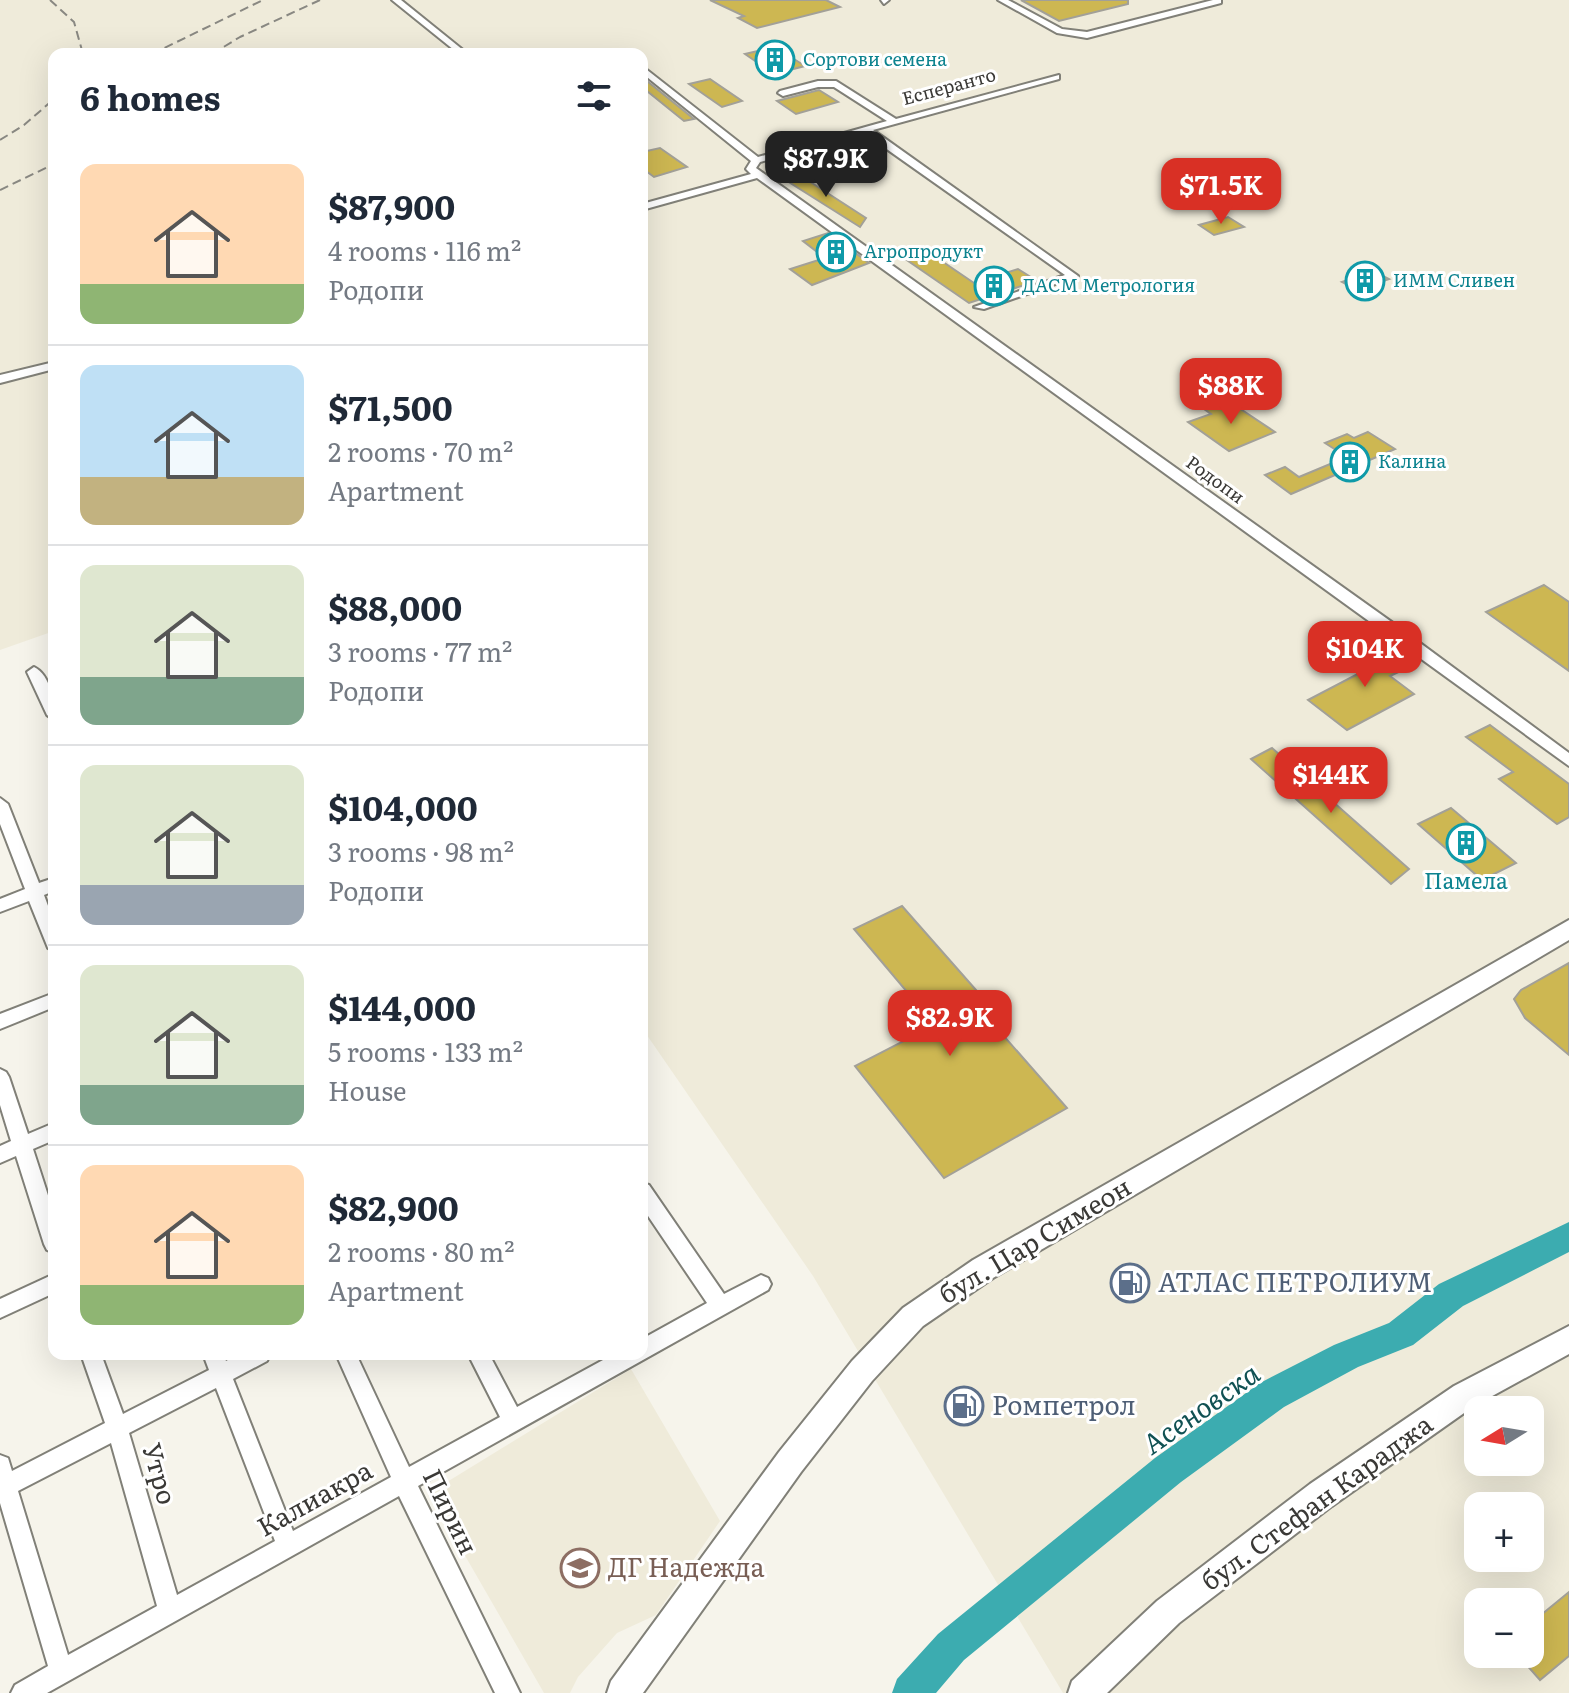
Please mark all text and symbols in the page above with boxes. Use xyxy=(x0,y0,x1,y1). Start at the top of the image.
building icon: Сортови семена xyxy=(754,39,796,81)
place label: Сортови семена xyxy=(803,45,947,72)
street label: Есперанто xyxy=(899,60,999,111)
text: 6 homes xyxy=(80,71,220,121)
icon: filters xyxy=(572,74,616,118)
pin: $87.9K xyxy=(761,131,891,199)
text: $87.9K xyxy=(783,137,869,176)
pin: $71.5K xyxy=(1156,158,1286,226)
text: $71.5K xyxy=(1179,164,1263,203)
text: $87,900 xyxy=(328,180,455,230)
icon: home xyxy=(144,196,240,292)
text: 4 rooms · 116 m² xyxy=(328,230,521,269)
building icon: Агропродукт xyxy=(815,231,857,273)
place label: Агропродукт xyxy=(864,237,983,264)
building icon: ИММ Сливен xyxy=(1344,260,1386,302)
building icon: ДАСМ Метрология xyxy=(973,265,1015,307)
place label: ИММ Сливен xyxy=(1393,266,1515,293)
text: Родопи xyxy=(328,269,424,308)
place label: ДАСМ Метрология xyxy=(1022,271,1195,298)
pin: $88K xyxy=(1184,358,1278,426)
text: $88K xyxy=(1198,364,1264,403)
text: $71,500 xyxy=(328,381,453,431)
icon: home xyxy=(144,397,240,493)
text: 2 rooms · 70 m² xyxy=(328,431,513,470)
building icon: Калина xyxy=(1329,441,1371,483)
place label: Калина xyxy=(1378,447,1447,474)
street label: Родопи xyxy=(1181,448,1251,509)
text: Apartment xyxy=(328,470,464,509)
text: $88,000 xyxy=(328,581,462,631)
icon: home xyxy=(144,597,240,693)
pin: $104K xyxy=(1309,621,1421,689)
text: $104K xyxy=(1326,627,1404,666)
text: 3 rooms · 77 m² xyxy=(328,631,512,670)
text: Родопи xyxy=(328,670,424,709)
pin: $144K xyxy=(1275,747,1387,815)
text: $144K xyxy=(1293,753,1370,792)
text: $104,000 xyxy=(328,781,478,831)
icon: home xyxy=(144,797,240,893)
building icon: Памела xyxy=(1445,822,1487,864)
text: 3 rooms · 98 m² xyxy=(328,831,514,870)
place label: Памела xyxy=(1424,863,1508,896)
text: Родопи xyxy=(328,870,424,909)
text: $144,000 xyxy=(328,981,476,1031)
pin: $82.9K xyxy=(885,990,1015,1058)
text: $82.9K xyxy=(906,996,994,1035)
icon: home xyxy=(144,997,240,1093)
text: 5 rooms · 133 m² xyxy=(328,1031,523,1070)
text: House xyxy=(328,1070,406,1109)
street label: бул. Цар Симеон xyxy=(930,1166,1137,1312)
text: $82,900 xyxy=(328,1181,459,1231)
icon: home xyxy=(144,1197,240,1293)
text: 2 rooms · 80 m² xyxy=(328,1231,515,1270)
place label: АТЛАС ПЕТРОЛИУМ xyxy=(1158,1261,1432,1300)
fuel station icon: АТЛАС ПЕТРОЛИУМ xyxy=(1109,1262,1151,1304)
text: Apartment xyxy=(328,1270,464,1309)
water label: Асеновска xyxy=(1132,1351,1267,1463)
place label: Ромпетрол xyxy=(992,1384,1136,1423)
fuel station icon: Ромпетрол xyxy=(943,1385,985,1427)
north arrow xyxy=(1464,1396,1544,1476)
map controls xyxy=(1464,1396,1544,1668)
street label: бул. Стефан Караджа xyxy=(1191,1403,1440,1599)
street label: Утро xyxy=(134,1438,189,1509)
street label: Калиакра xyxy=(249,1449,379,1545)
street label: Пирин xyxy=(415,1461,490,1560)
button: + xyxy=(1464,1492,1544,1572)
place label: ДГ Надежда xyxy=(608,1546,765,1585)
school or university icon: ДГ Надежда xyxy=(559,1547,601,1589)
button: − xyxy=(1464,1588,1544,1668)

